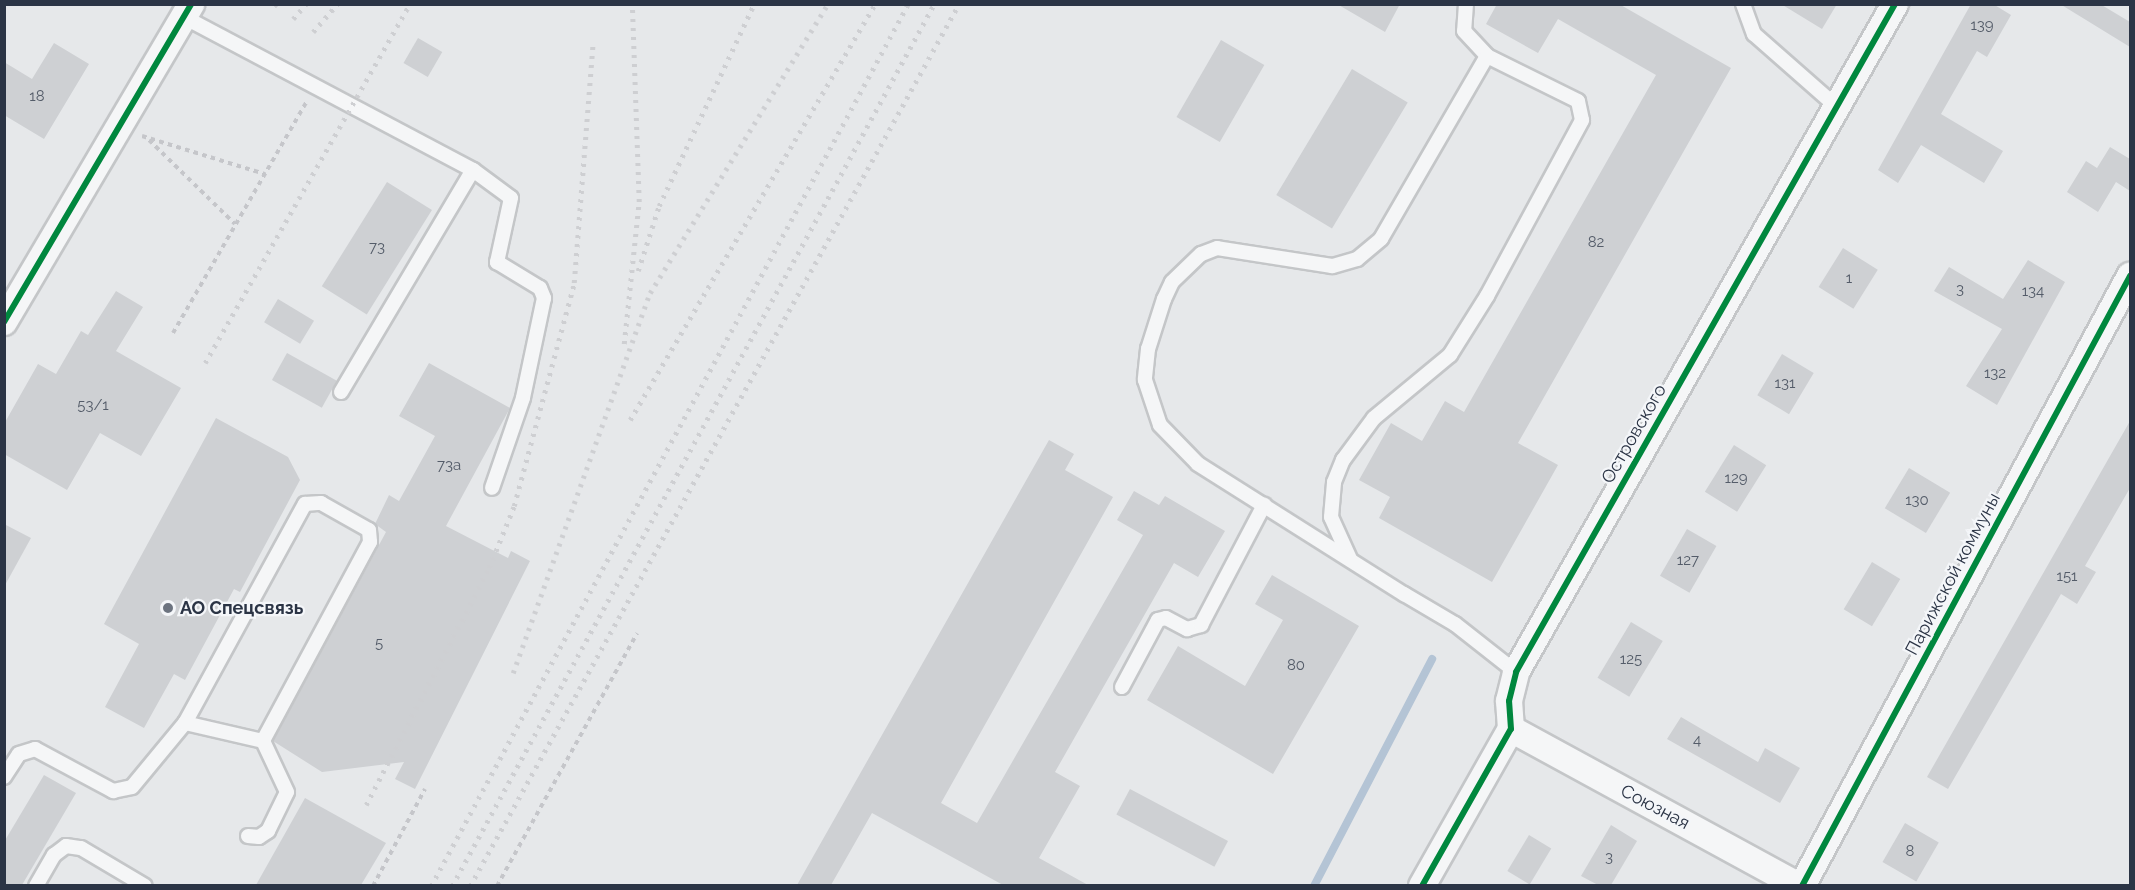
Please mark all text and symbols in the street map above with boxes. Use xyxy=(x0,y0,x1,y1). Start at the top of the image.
house number: 139 xyxy=(1970,17,1994,35)
house number: 18 xyxy=(29,88,45,106)
house number: 82 xyxy=(1588,234,1604,252)
house number: 73 xyxy=(369,239,385,257)
house number: 1 xyxy=(1846,270,1852,288)
house number: 3 xyxy=(1956,281,1964,299)
house number: 134 xyxy=(2022,283,2044,301)
house number: 132 xyxy=(1984,365,2006,383)
house number: 131 xyxy=(1775,375,1795,393)
street label: Островского xyxy=(1597,381,1671,487)
house number: 53/1 xyxy=(77,397,109,415)
house number: 73а xyxy=(437,457,461,475)
house number: 129 xyxy=(1724,470,1748,488)
street label: Парижской коммуны xyxy=(1901,489,2005,659)
house number: 130 xyxy=(1905,492,1929,510)
house number: 127 xyxy=(1677,552,1699,570)
house number: 151 xyxy=(2056,568,2078,586)
place label: АО Спецсвязь xyxy=(180,597,303,619)
marker: АО Спецсвязь xyxy=(161,601,175,615)
house number: 5 xyxy=(375,635,383,653)
house number: 125 xyxy=(1620,651,1642,669)
house number: 80 xyxy=(1287,657,1305,675)
house number: 4 xyxy=(1693,732,1701,750)
street label: Союзная xyxy=(1617,780,1693,834)
house number: 8 xyxy=(1906,843,1914,861)
house number: 3 xyxy=(1605,849,1613,867)

